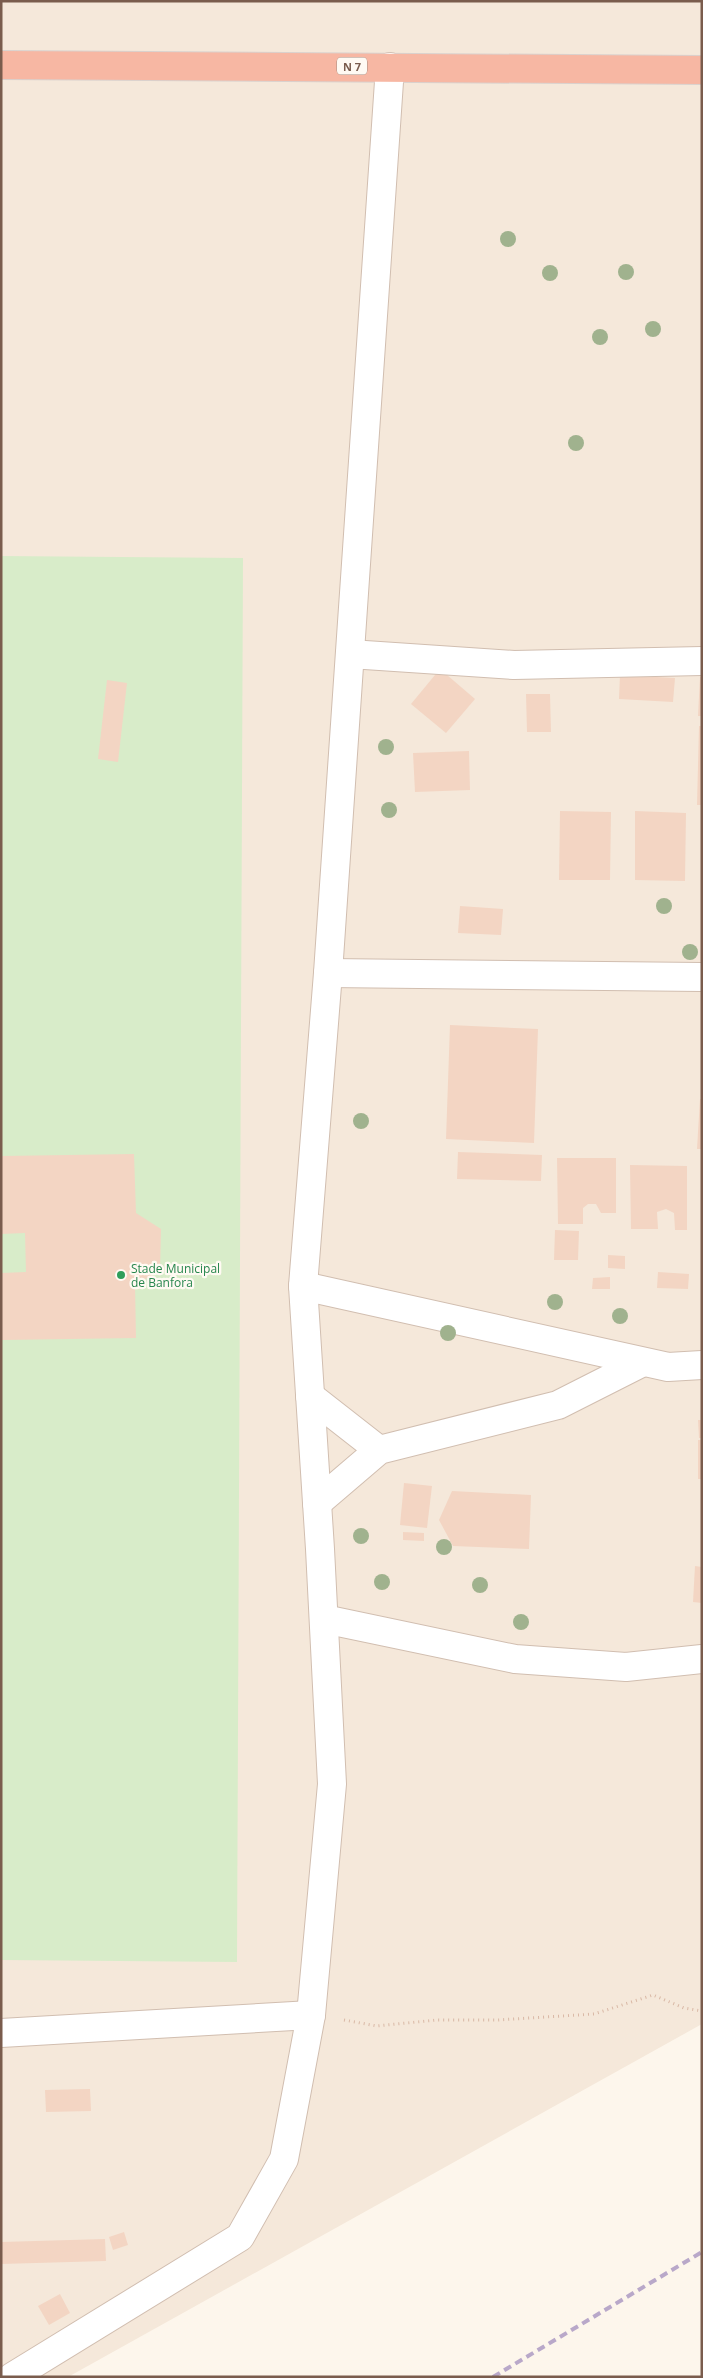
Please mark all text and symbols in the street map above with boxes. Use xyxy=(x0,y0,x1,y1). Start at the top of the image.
road number: N 7 xyxy=(337,58,367,74)
place label: Stade Municipal de Banfora xyxy=(131,1260,220,1291)
marker: Stade Municipal de Banfora xyxy=(115,1269,127,1281)

